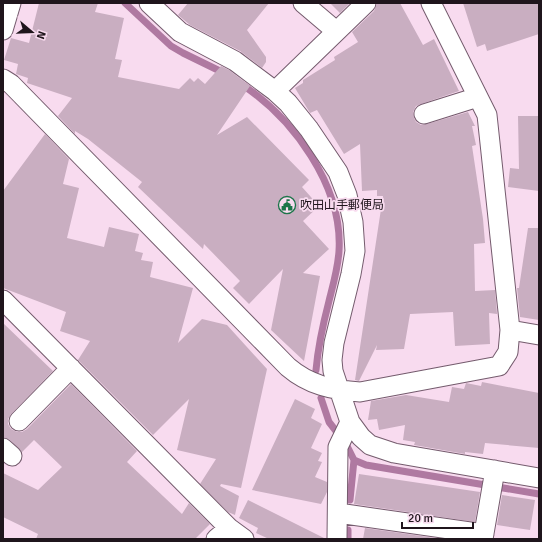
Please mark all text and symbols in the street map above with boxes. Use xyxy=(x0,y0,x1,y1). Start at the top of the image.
north arrow xyxy=(12,12,52,52)
text: N xyxy=(34,29,48,41)
public building icon: 吹田山手郵便局 xyxy=(277,195,297,215)
place label: 吹田山手郵便局 xyxy=(300,198,384,213)
scale bar xyxy=(402,504,473,530)
text: 20 m xyxy=(408,511,433,526)

